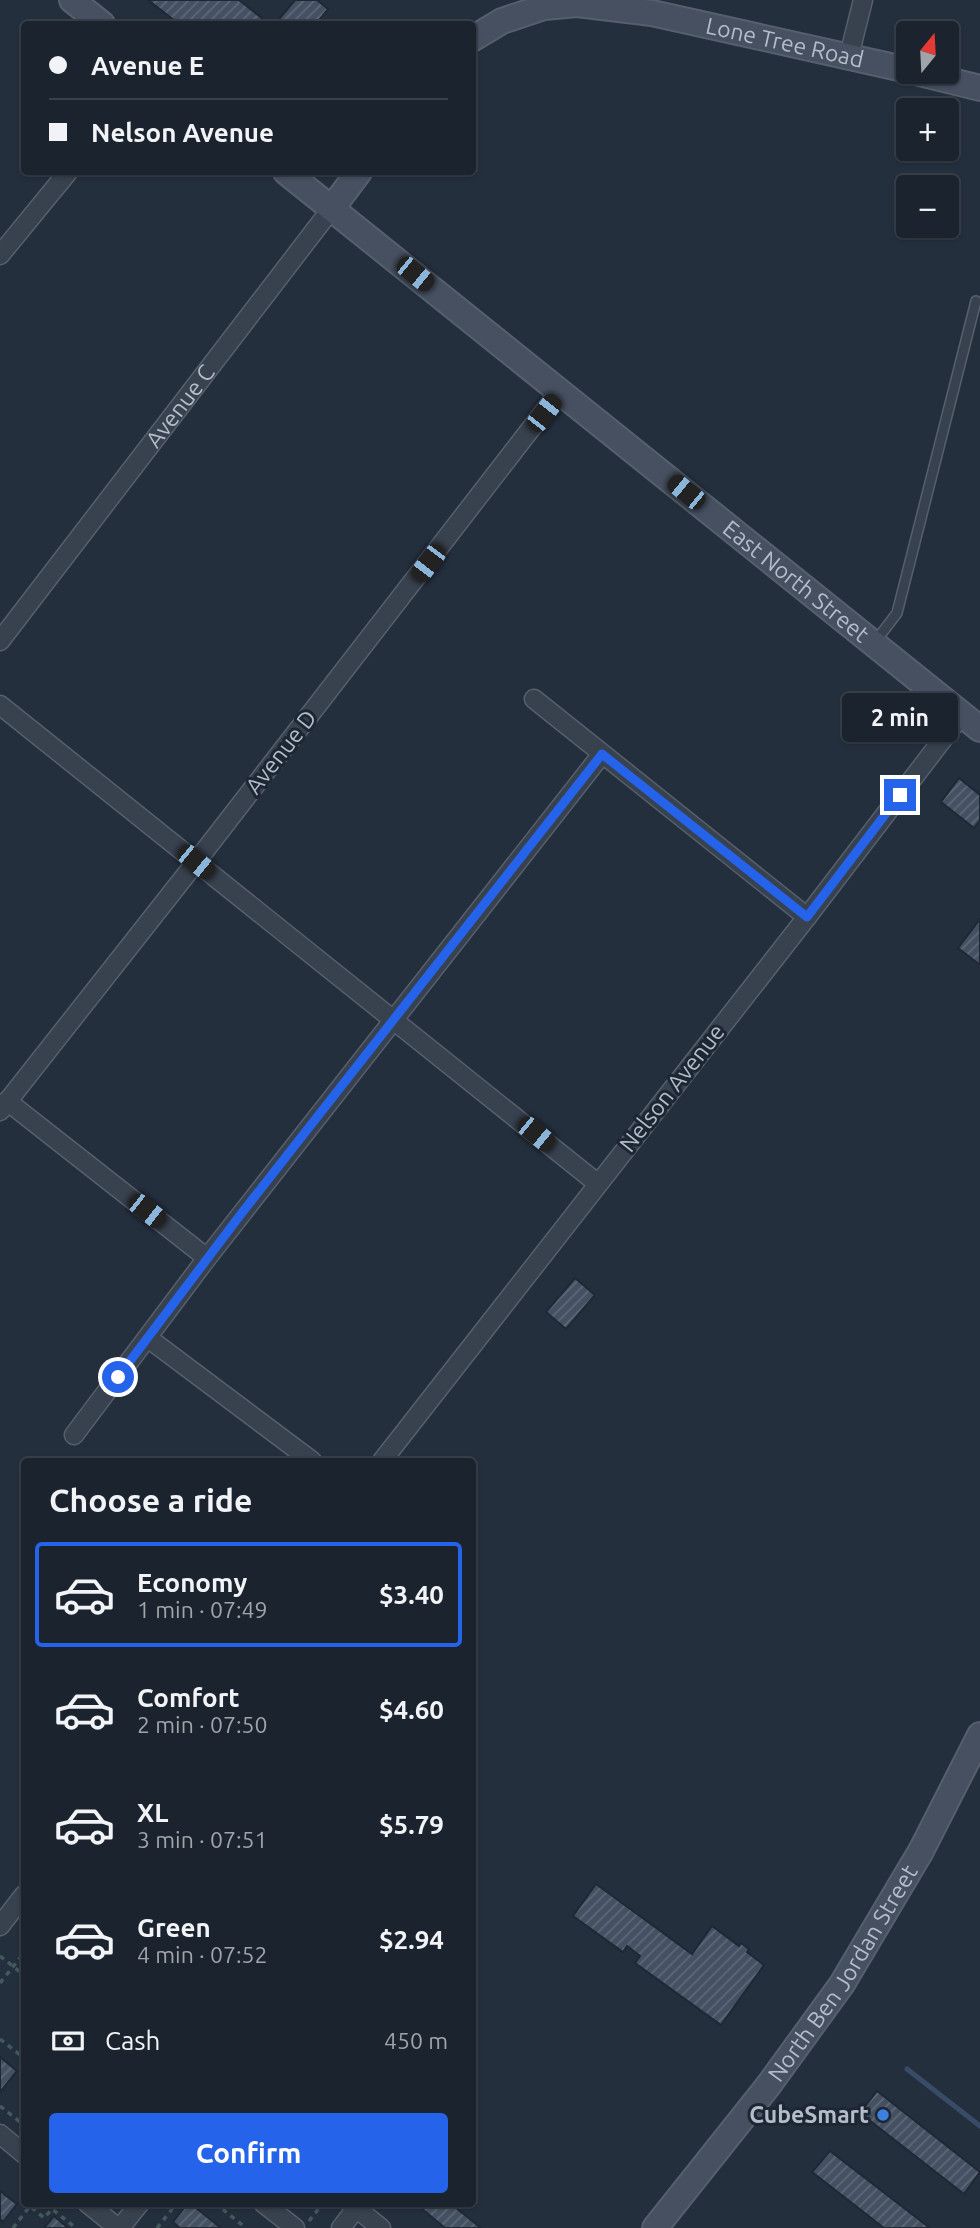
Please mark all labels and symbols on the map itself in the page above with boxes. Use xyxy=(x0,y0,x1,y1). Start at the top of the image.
street label: Lone Tree Road xyxy=(704,12,866,72)
north arrow xyxy=(896,21,959,84)
car xyxy=(393,253,438,295)
street label: Avenue C xyxy=(140,360,219,452)
car xyxy=(523,390,566,436)
car xyxy=(664,471,709,513)
street label: East North Street xyxy=(719,515,874,647)
car xyxy=(407,540,450,586)
callout: 2 min xyxy=(842,694,958,742)
street label: Avenue D xyxy=(240,705,321,798)
route end xyxy=(884,779,916,811)
car xyxy=(174,841,219,883)
street label: Nelson Avenue xyxy=(614,1019,729,1156)
car xyxy=(514,1113,559,1155)
car xyxy=(124,1190,171,1232)
route start xyxy=(102,1361,134,1393)
street label: North Ben Jordan Street xyxy=(763,1860,922,2086)
place label: CubeSmart xyxy=(749,2102,869,2127)
marker: CubeSmart xyxy=(875,2107,891,2123)

